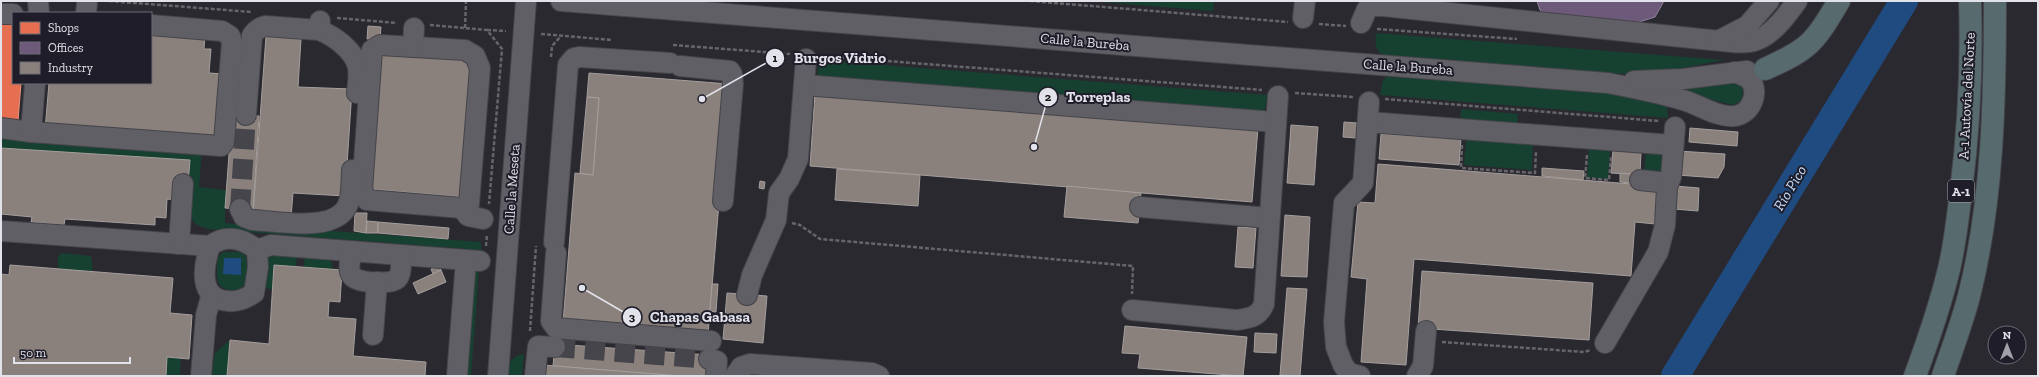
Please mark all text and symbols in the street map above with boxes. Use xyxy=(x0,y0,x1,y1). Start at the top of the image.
legend xyxy=(12,12,152,84)
text: Shops xyxy=(48,21,79,35)
street label: Calle la Bureba xyxy=(1040,30,1131,54)
street label: A-1 Autovía del Norte xyxy=(1955,32,1979,160)
text: Offices xyxy=(48,41,84,55)
callout: Burgos Vidrio xyxy=(765,45,894,72)
text: Burgos Vidrio xyxy=(794,49,886,67)
text: 1 xyxy=(773,51,778,65)
street label: Calle la Bureba xyxy=(1363,55,1454,79)
text: Industry xyxy=(48,61,94,75)
callout: Torreplas xyxy=(1038,83,1139,110)
text: Torreplas xyxy=(1066,88,1130,106)
text: 2 xyxy=(1045,90,1052,104)
street label: Calle la Meseta xyxy=(500,143,524,234)
water label: Río Pico xyxy=(1770,162,1810,214)
road number: A-1 xyxy=(1948,180,1974,202)
callout: Chapas Gabasa xyxy=(622,304,758,331)
text: Chapas Gabasa xyxy=(650,308,750,326)
text: 3 xyxy=(629,310,636,324)
north arrow xyxy=(1987,325,2027,365)
text: N xyxy=(2003,329,2012,342)
scale bar xyxy=(14,339,130,365)
text: 50 m xyxy=(20,346,47,360)

